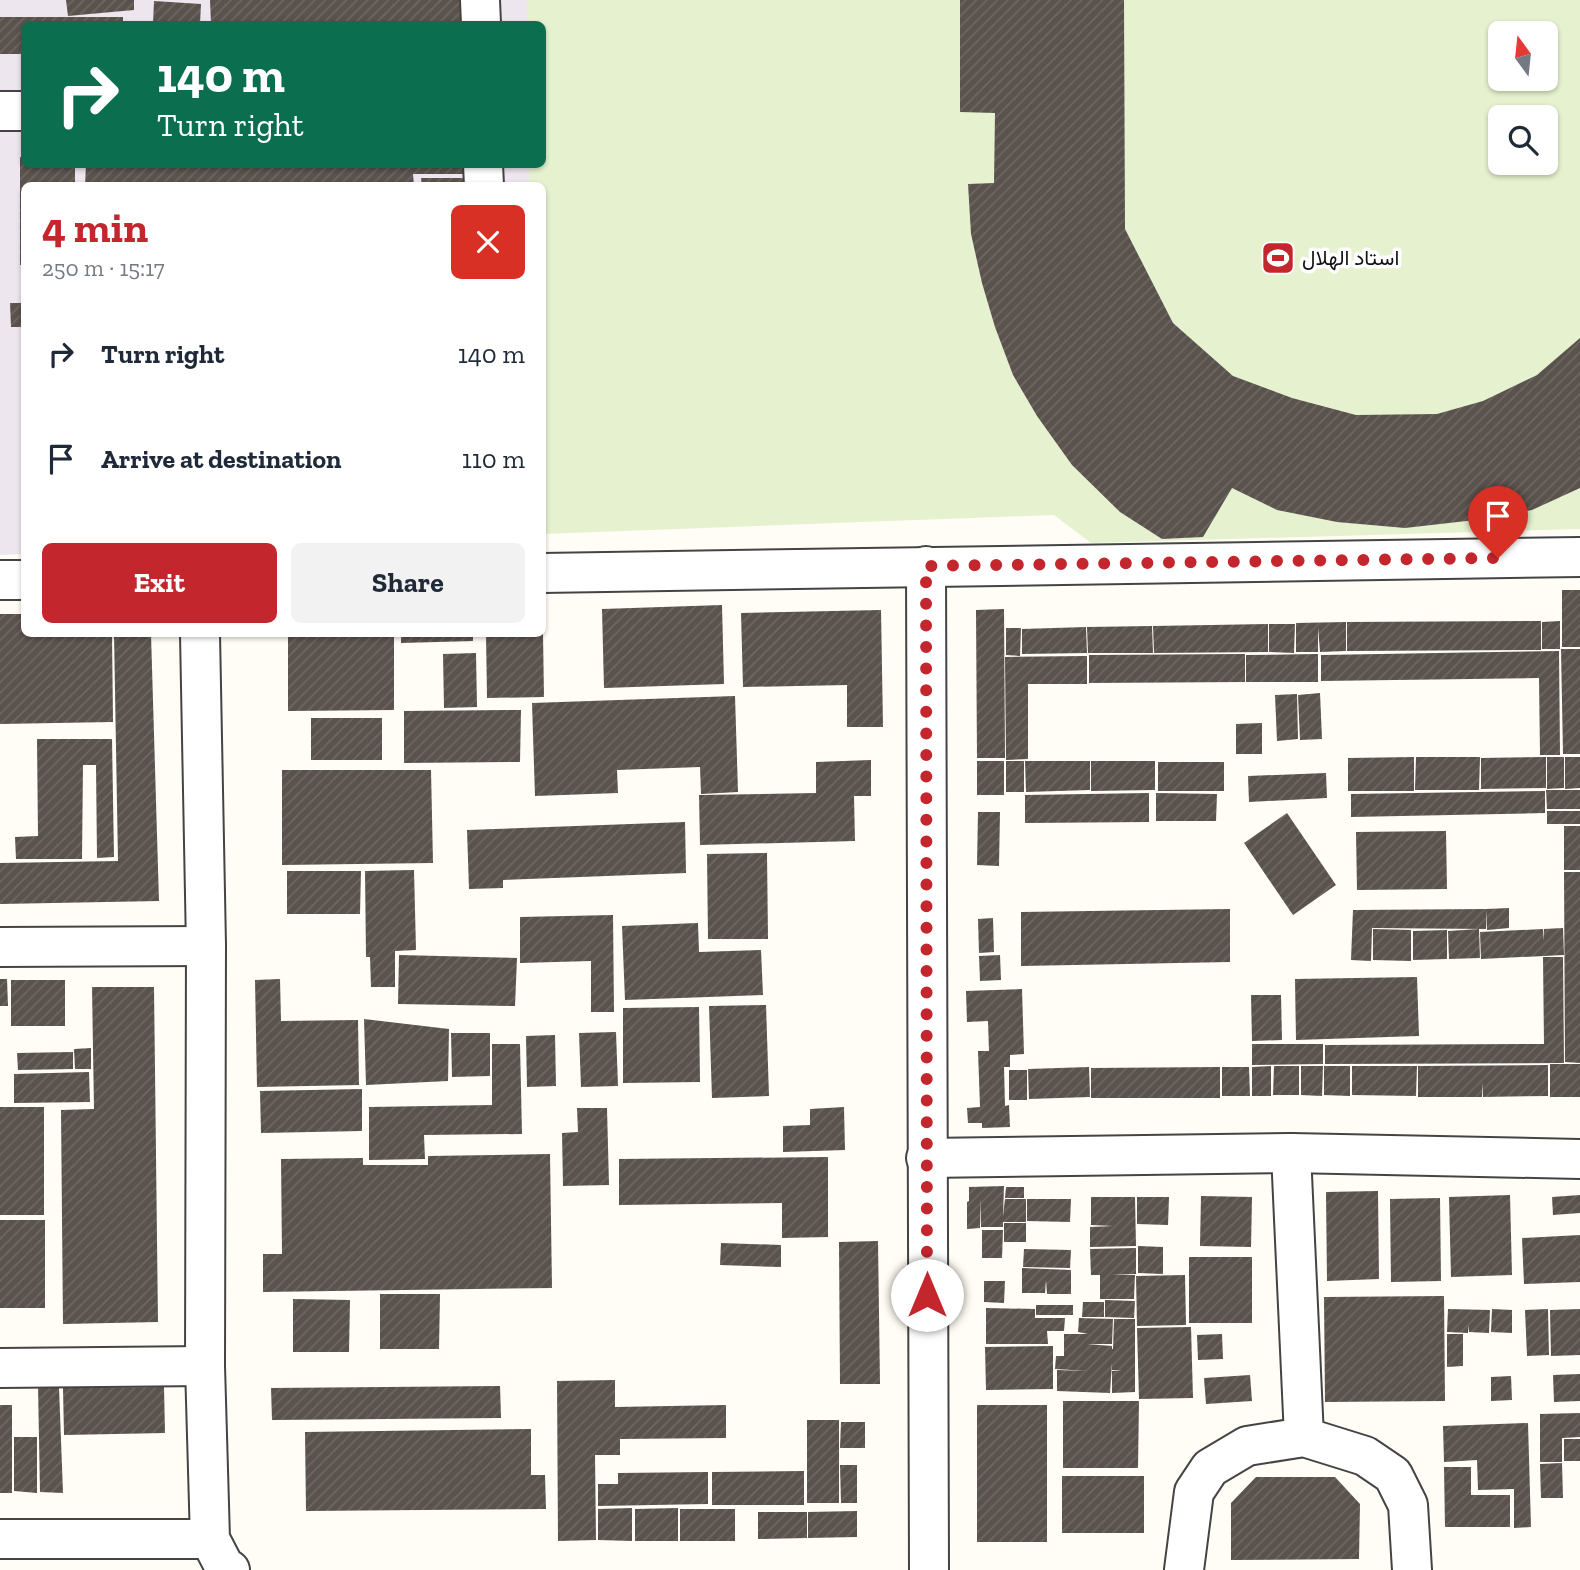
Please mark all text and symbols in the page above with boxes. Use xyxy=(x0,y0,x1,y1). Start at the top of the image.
north arrow xyxy=(1488,21,1558,91)
map controls xyxy=(1488,21,1558,175)
text: 140 m xyxy=(157,46,285,105)
icon: right xyxy=(42,49,133,140)
button: search xyxy=(1488,105,1558,175)
text: Turn right xyxy=(157,106,304,144)
text: 4 min xyxy=(42,202,148,253)
button: close xyxy=(451,205,525,279)
sports icon: استاد الهلال xyxy=(1259,239,1297,277)
place label: استاد الهلال xyxy=(1302,245,1399,271)
text: 250 m · 15:17 xyxy=(42,254,165,282)
icon: right xyxy=(42,335,80,373)
text: Turn right xyxy=(101,338,224,370)
text: 140 m xyxy=(458,338,525,370)
icon: arrive xyxy=(42,440,80,478)
text: Arrive at destination xyxy=(101,443,341,475)
text: 110 m xyxy=(462,443,525,475)
pin xyxy=(1468,486,1528,558)
icon: arrive xyxy=(1479,497,1517,535)
button: Exit xyxy=(42,543,277,623)
button: Share xyxy=(291,543,525,623)
position arrow xyxy=(890,1258,964,1332)

